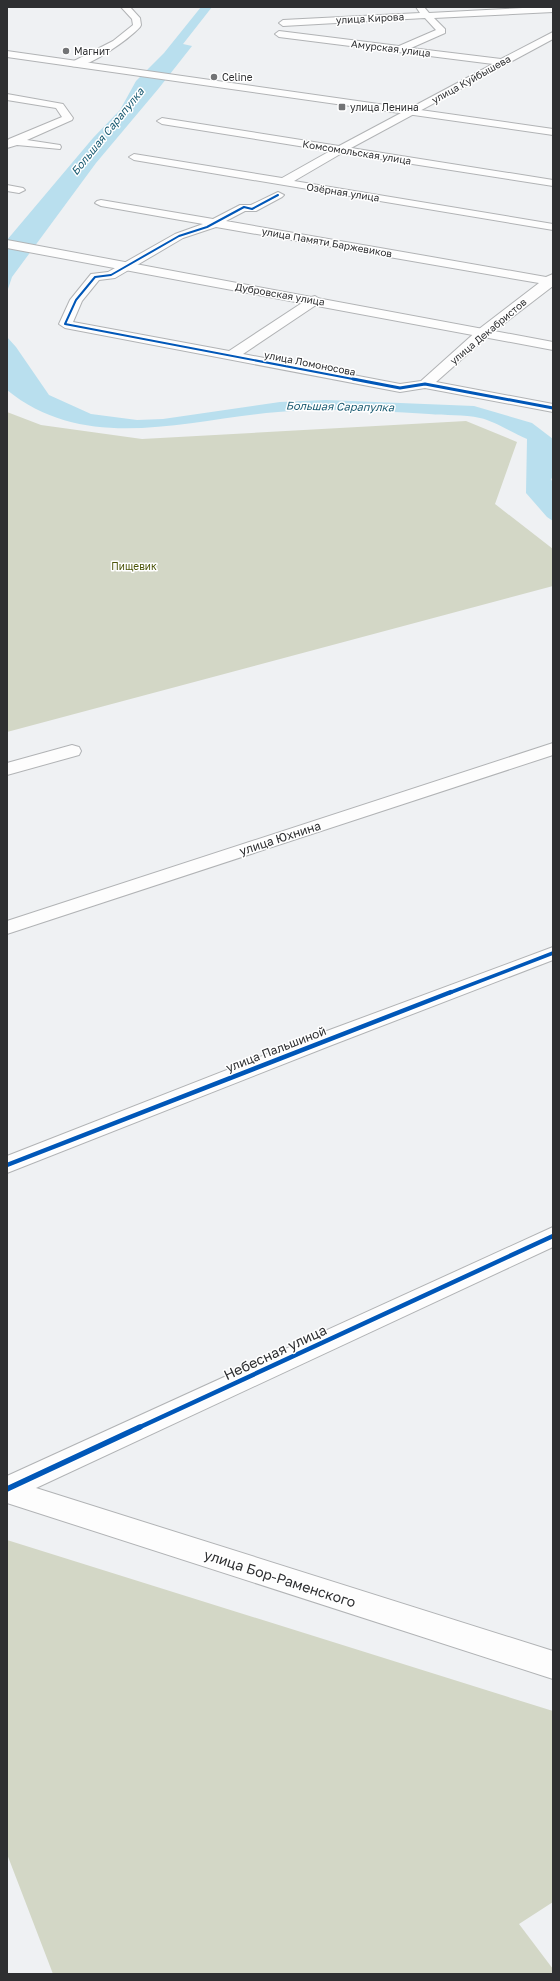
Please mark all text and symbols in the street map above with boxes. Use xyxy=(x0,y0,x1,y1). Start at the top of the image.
street label: улица Кирова xyxy=(336,10,404,26)
street label: Амурская улица xyxy=(351,37,431,59)
place label: Магнит xyxy=(74,45,110,57)
marker: Магнит xyxy=(61,46,71,56)
street label: улица Куйбышева xyxy=(429,52,513,106)
place label: Celine xyxy=(222,71,253,83)
marker: Celine xyxy=(209,72,219,82)
water label: Большая Сарапулка xyxy=(68,84,147,178)
place label: улица Ленина xyxy=(350,101,419,113)
marker: улица Ленина xyxy=(337,102,347,112)
street label: Комсомольская улица xyxy=(302,137,412,167)
street label: Озёрная улица xyxy=(306,180,380,204)
street label: улица Памяти Баржевиков xyxy=(261,225,393,259)
street label: Дубровская улица xyxy=(234,280,326,308)
street label: улица Декабристов xyxy=(447,295,529,367)
street label: улица Ломоносова xyxy=(263,348,357,378)
water label: Большая Сарапулка xyxy=(286,399,395,414)
park label: Пищевик xyxy=(111,560,157,572)
street label: улица Юхнина xyxy=(237,818,323,858)
street label: улица Пальшиной xyxy=(224,1023,328,1075)
street label: Небесная улица xyxy=(221,1321,329,1383)
street label: улица Бор-Раменского xyxy=(202,1545,358,1611)

